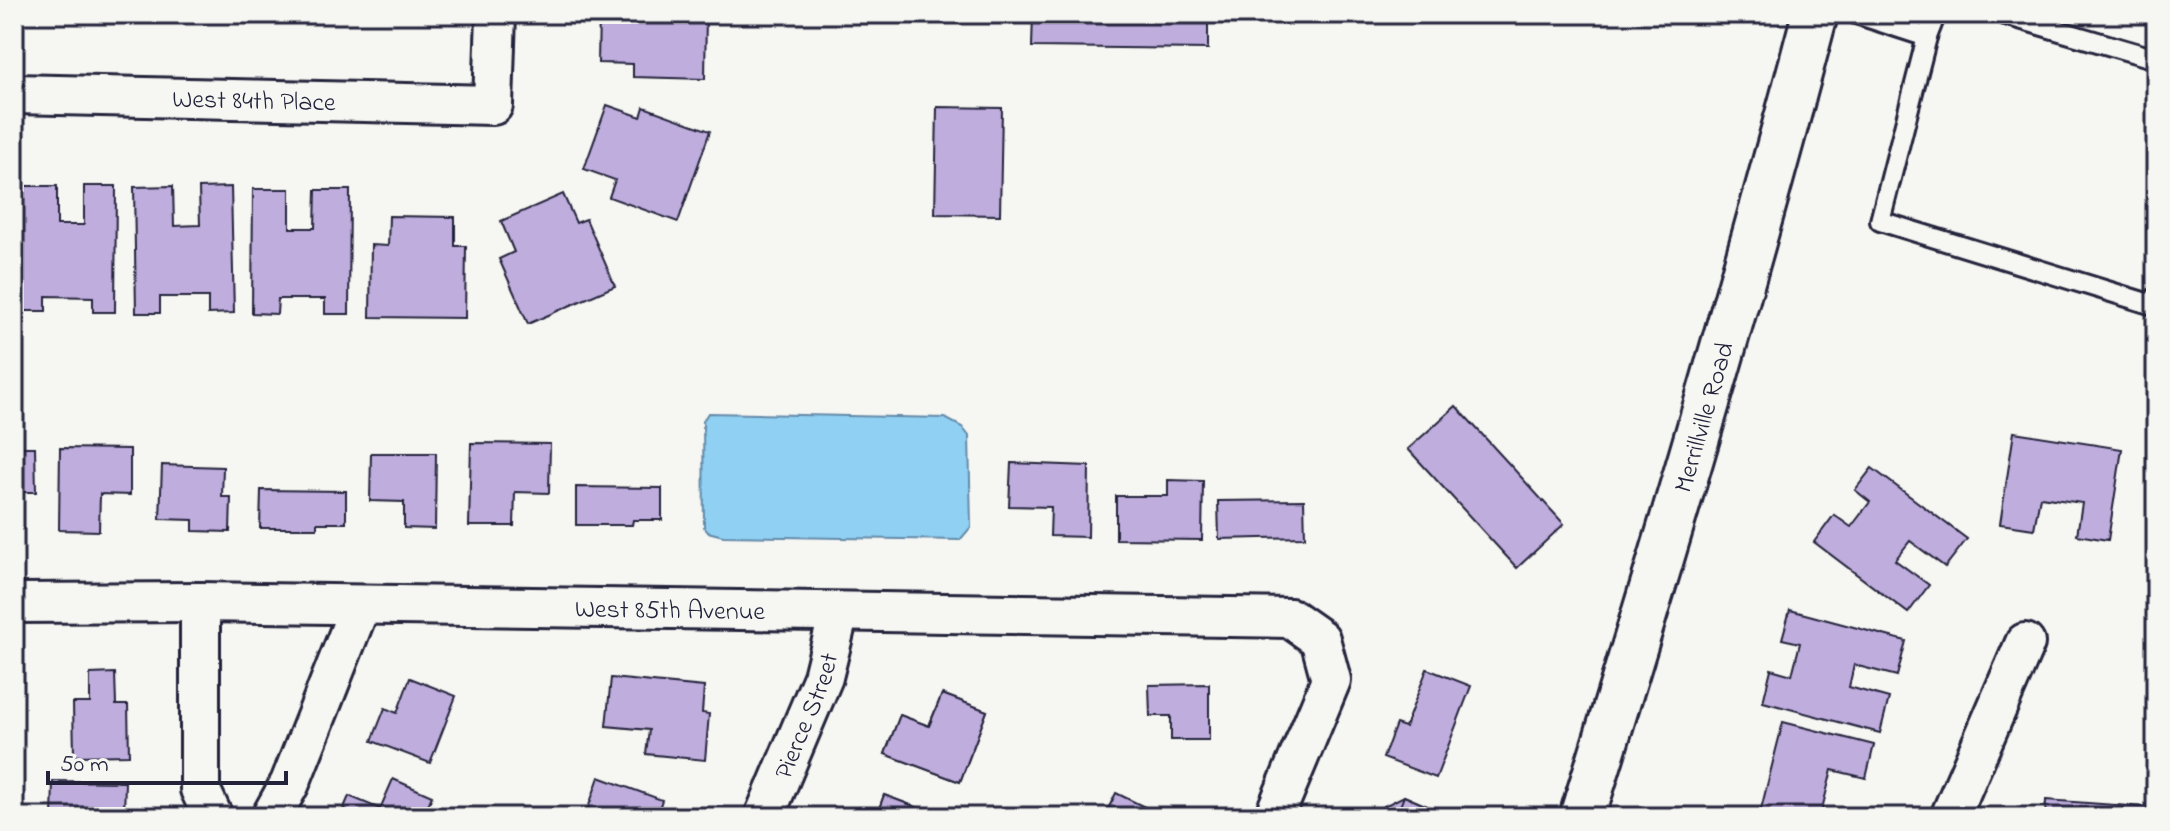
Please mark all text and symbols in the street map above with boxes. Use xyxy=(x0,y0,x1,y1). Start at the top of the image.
street label: West 84th Place xyxy=(172,82,336,123)
street label: Merrillville Road xyxy=(1666,338,1746,498)
street label: West 85th Avenue xyxy=(574,592,766,632)
street label: Pierce Street xyxy=(766,649,850,786)
scale bar xyxy=(48,735,286,785)
text: 50 m xyxy=(60,748,109,783)

